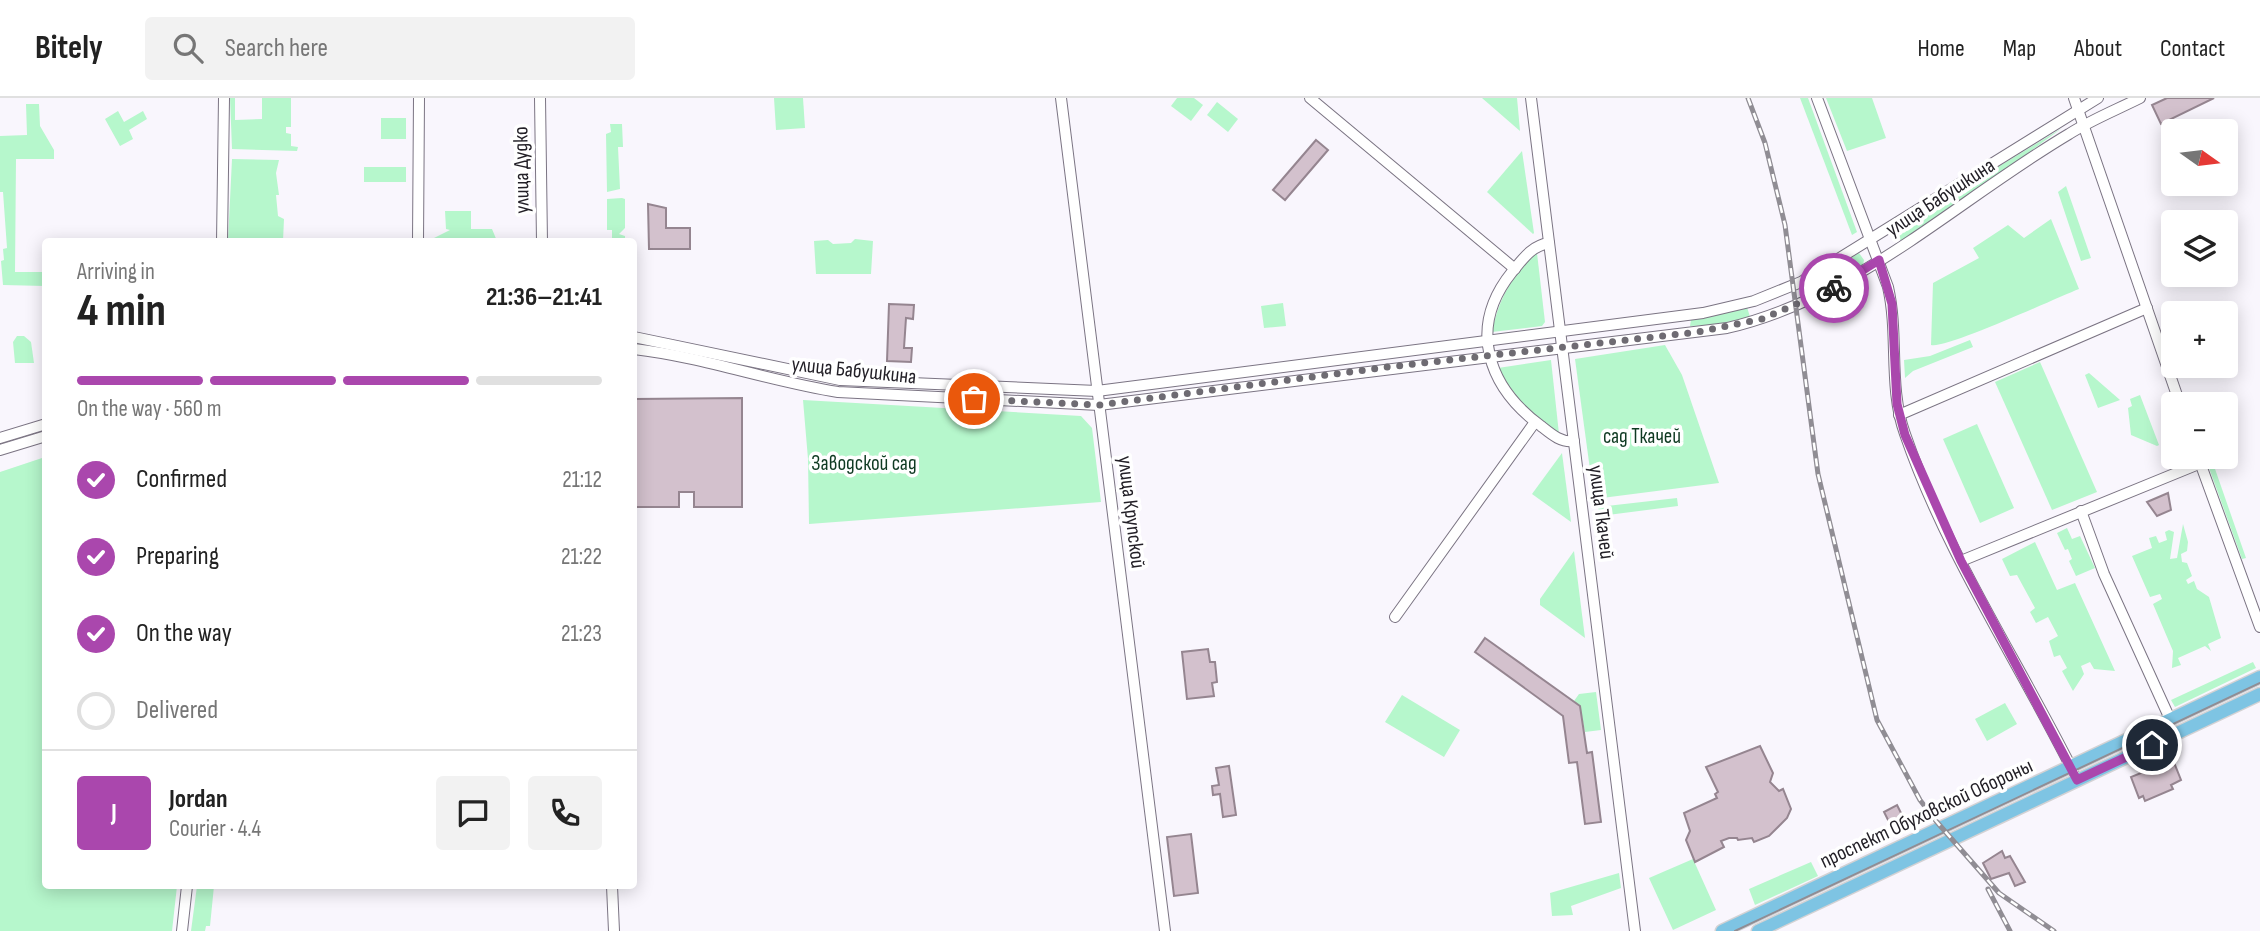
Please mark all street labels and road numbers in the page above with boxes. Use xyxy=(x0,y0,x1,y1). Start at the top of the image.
street label: улица Дудко xyxy=(508,126,535,214)
street label: улица Бабушкина xyxy=(1881,153,2000,242)
street label: улица Бабушкина xyxy=(790,352,917,389)
street label: улица Крупской xyxy=(1112,454,1151,570)
street label: улица Ткачей xyxy=(1583,464,1620,560)
street label: проспект Обуховской Обороны xyxy=(1816,753,2037,874)

